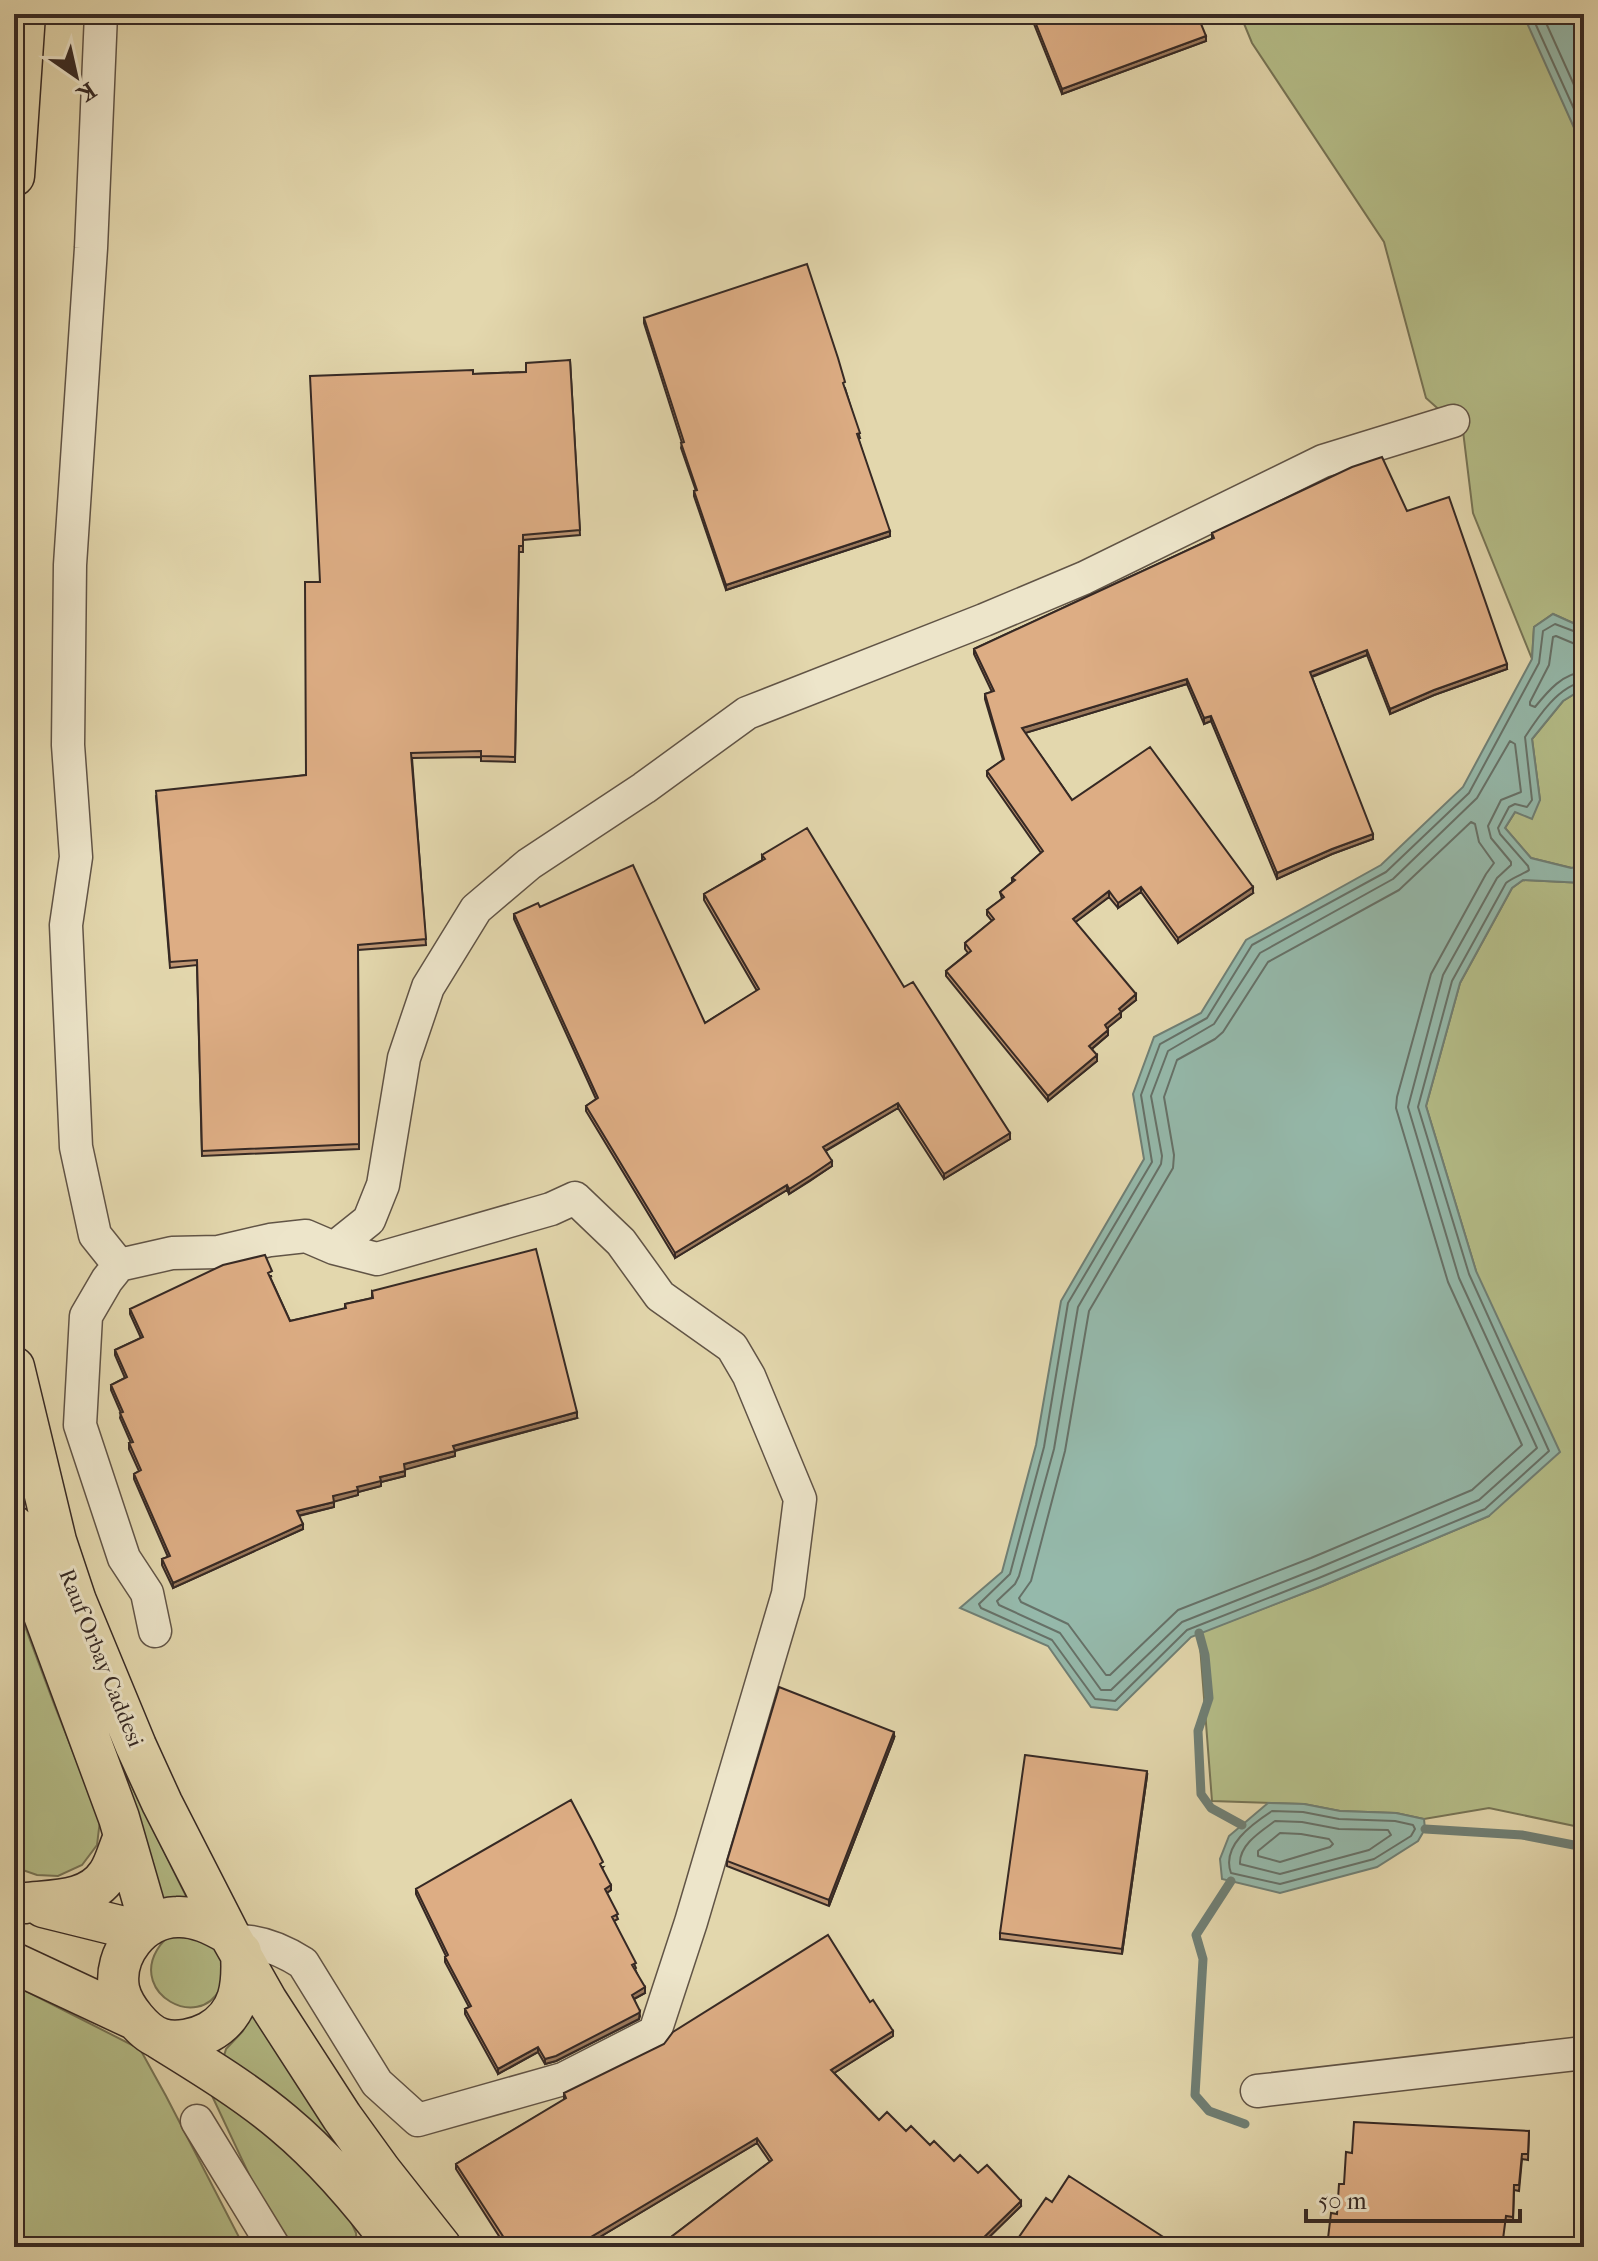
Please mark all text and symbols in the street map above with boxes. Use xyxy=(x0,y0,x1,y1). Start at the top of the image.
north arrow xyxy=(36,36,116,116)
text: K xyxy=(71,77,101,108)
street label: Rauf Orbay Caddesi xyxy=(53,1565,149,1751)
scale bar xyxy=(1306,2173,1520,2223)
text: 50 m xyxy=(1318,2187,1367,2215)

